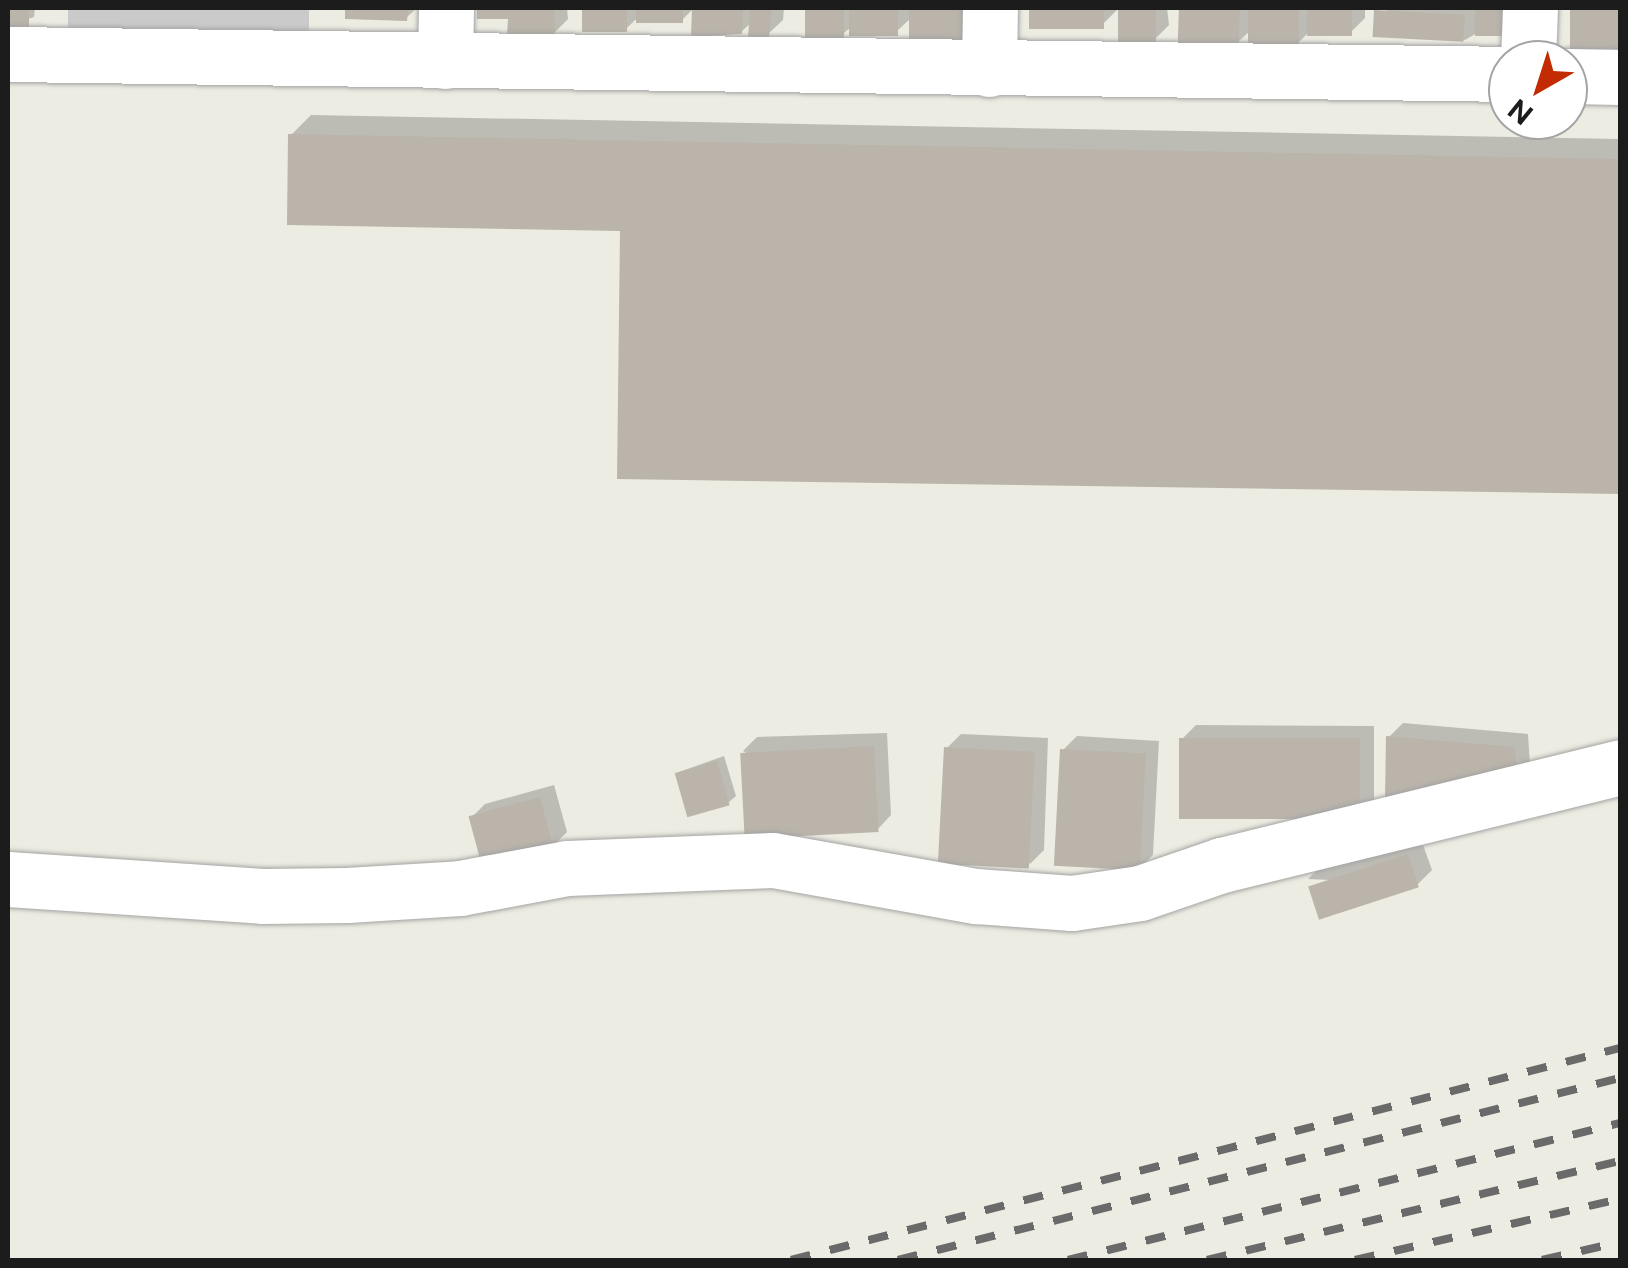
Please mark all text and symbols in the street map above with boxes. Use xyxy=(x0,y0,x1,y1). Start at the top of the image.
north arrow xyxy=(1488,40,1588,140)
text: N xyxy=(1501,92,1539,132)

